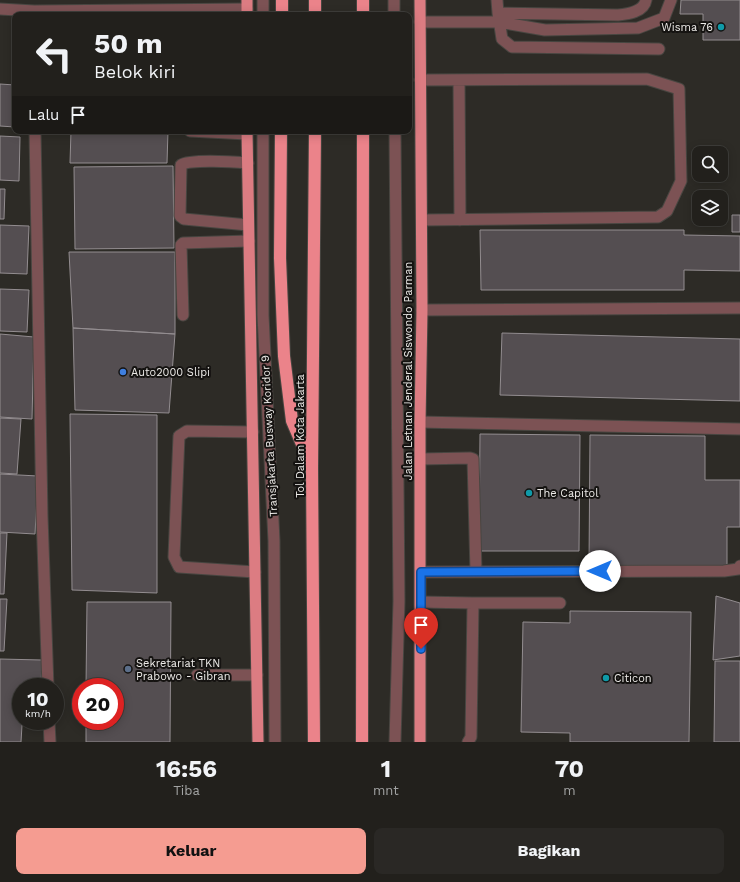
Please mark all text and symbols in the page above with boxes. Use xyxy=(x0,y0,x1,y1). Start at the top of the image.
place label: Wisma 76 xyxy=(661,21,713,34)
marker: Wisma 76 xyxy=(716,22,726,32)
text: 50 m xyxy=(94,27,163,60)
icon: left xyxy=(28,28,80,80)
text: Belok kiri xyxy=(94,61,176,82)
icon: arrive xyxy=(67,104,89,126)
text: Lalu xyxy=(28,106,59,124)
map controls xyxy=(692,146,728,226)
button: search xyxy=(692,146,728,182)
button: layers xyxy=(692,190,728,226)
street label: Jalan Letnan Jenderal Siswondo Parman xyxy=(402,262,415,480)
street label: Transjakarta Busway Koridor 9 xyxy=(259,355,280,517)
place label: Auto2000 Slipi xyxy=(131,366,210,379)
marker: Auto2000 Slipi xyxy=(118,367,128,377)
street label: Tol Dalam Kota Jakarta xyxy=(294,374,307,498)
place label: The Capitol xyxy=(537,487,599,500)
marker: The Capitol xyxy=(524,488,534,498)
position arrow xyxy=(579,550,621,592)
pin xyxy=(404,608,438,649)
icon: arrive xyxy=(410,614,432,636)
place label: Sekretariat TKN Prabowo - Gibran xyxy=(136,657,230,683)
marker: Sekretariat TKN Prabowo - Gibran xyxy=(123,664,133,674)
place label: Citicon xyxy=(614,672,652,685)
marker: Citicon xyxy=(601,673,611,683)
speed limit sign: 20 xyxy=(72,678,124,730)
text: 10 xyxy=(27,687,49,711)
text: km/h xyxy=(25,708,51,719)
text: 16:56 xyxy=(156,755,217,783)
text: 1 xyxy=(381,755,391,783)
text: 70 xyxy=(555,755,584,783)
text: Tiba xyxy=(173,783,200,798)
text: mnt xyxy=(373,783,399,798)
text: m xyxy=(563,783,576,798)
button: Keluar xyxy=(16,828,366,874)
button: Bagikan xyxy=(374,828,724,874)

